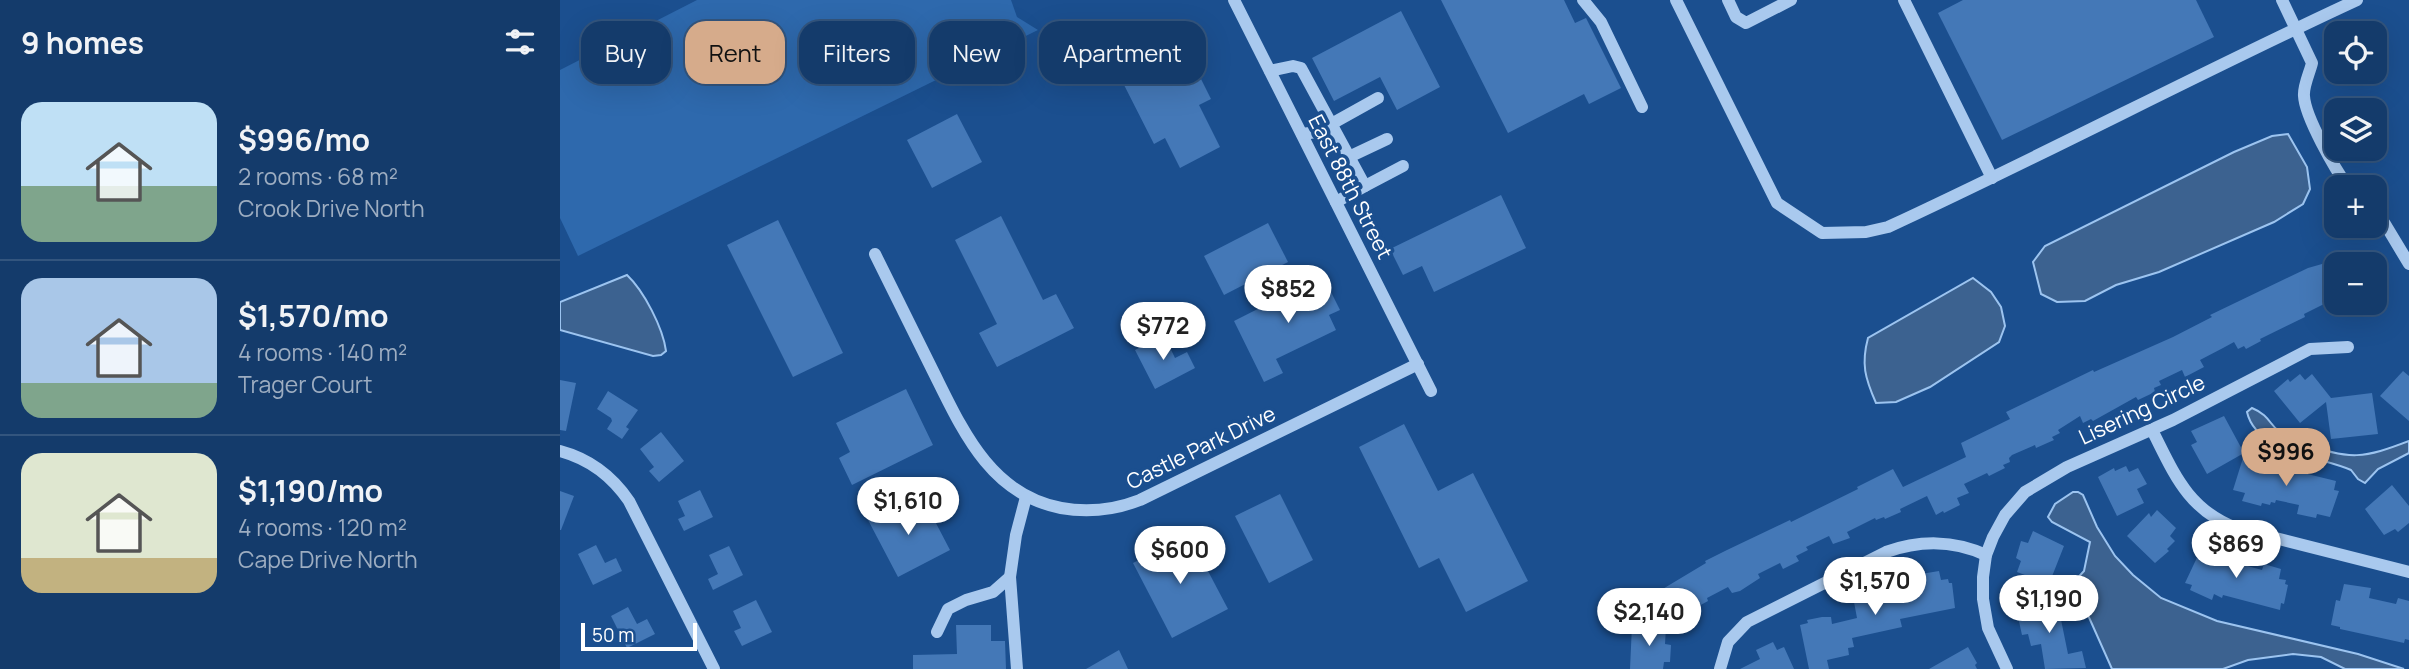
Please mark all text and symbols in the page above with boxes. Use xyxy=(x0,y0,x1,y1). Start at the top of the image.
chip: Buy xyxy=(581,21,671,84)
chip: Rent xyxy=(685,21,785,84)
chip: Filters xyxy=(799,21,915,84)
chip: New xyxy=(929,21,1025,84)
chip: Apartment xyxy=(1039,21,1206,84)
map controls xyxy=(2324,21,2387,315)
button: locate xyxy=(2324,21,2387,84)
text: 9 homes xyxy=(21,22,144,63)
icon: filters xyxy=(501,23,539,61)
button: layers xyxy=(2324,98,2387,161)
street label: East 88th Street xyxy=(1302,110,1399,263)
text: $996/mo xyxy=(238,119,370,160)
icon: home xyxy=(77,130,161,214)
text: 2 rooms · 68 m² xyxy=(238,160,398,192)
button: + xyxy=(2324,175,2387,238)
text: Crook Drive North xyxy=(238,192,425,224)
button: − xyxy=(2324,252,2387,315)
pin: $852 xyxy=(1247,266,1329,325)
text: $852 xyxy=(1260,272,1316,304)
text: $1,570/mo xyxy=(238,295,389,336)
pin: $772 xyxy=(1122,302,1204,362)
icon: home xyxy=(77,306,161,390)
text: $772 xyxy=(1137,309,1189,341)
text: 4 rooms · 140 m² xyxy=(238,336,407,368)
text: Trager Court xyxy=(238,368,372,400)
street label: Lisering Circle xyxy=(2074,368,2209,451)
street label: Castle Park Drive xyxy=(1121,399,1280,495)
pin: $996 xyxy=(2245,428,2327,488)
text: $996 xyxy=(2257,435,2315,467)
text: $1,190/mo xyxy=(238,470,383,511)
pin: $1,610 xyxy=(851,477,965,537)
icon: home xyxy=(77,481,161,565)
text: $1,610 xyxy=(873,484,943,516)
text: 4 rooms · 120 m² xyxy=(238,511,407,543)
pin: $869 xyxy=(2195,520,2277,580)
pin: $600 xyxy=(1139,526,1221,586)
text: $869 xyxy=(2208,527,2264,559)
text: $600 xyxy=(1150,533,1210,565)
text: Cape Drive North xyxy=(238,543,418,575)
pin: $1,570 xyxy=(1818,558,1932,617)
text: $1,570 xyxy=(1839,564,1911,596)
pin: $1,190 xyxy=(1992,576,2106,635)
text: $1,190 xyxy=(2015,582,2083,614)
pin: $2,140 xyxy=(1592,588,1706,648)
text: $2,140 xyxy=(1613,595,1685,627)
scale bar xyxy=(581,620,696,652)
text: 50 m xyxy=(592,622,634,648)

